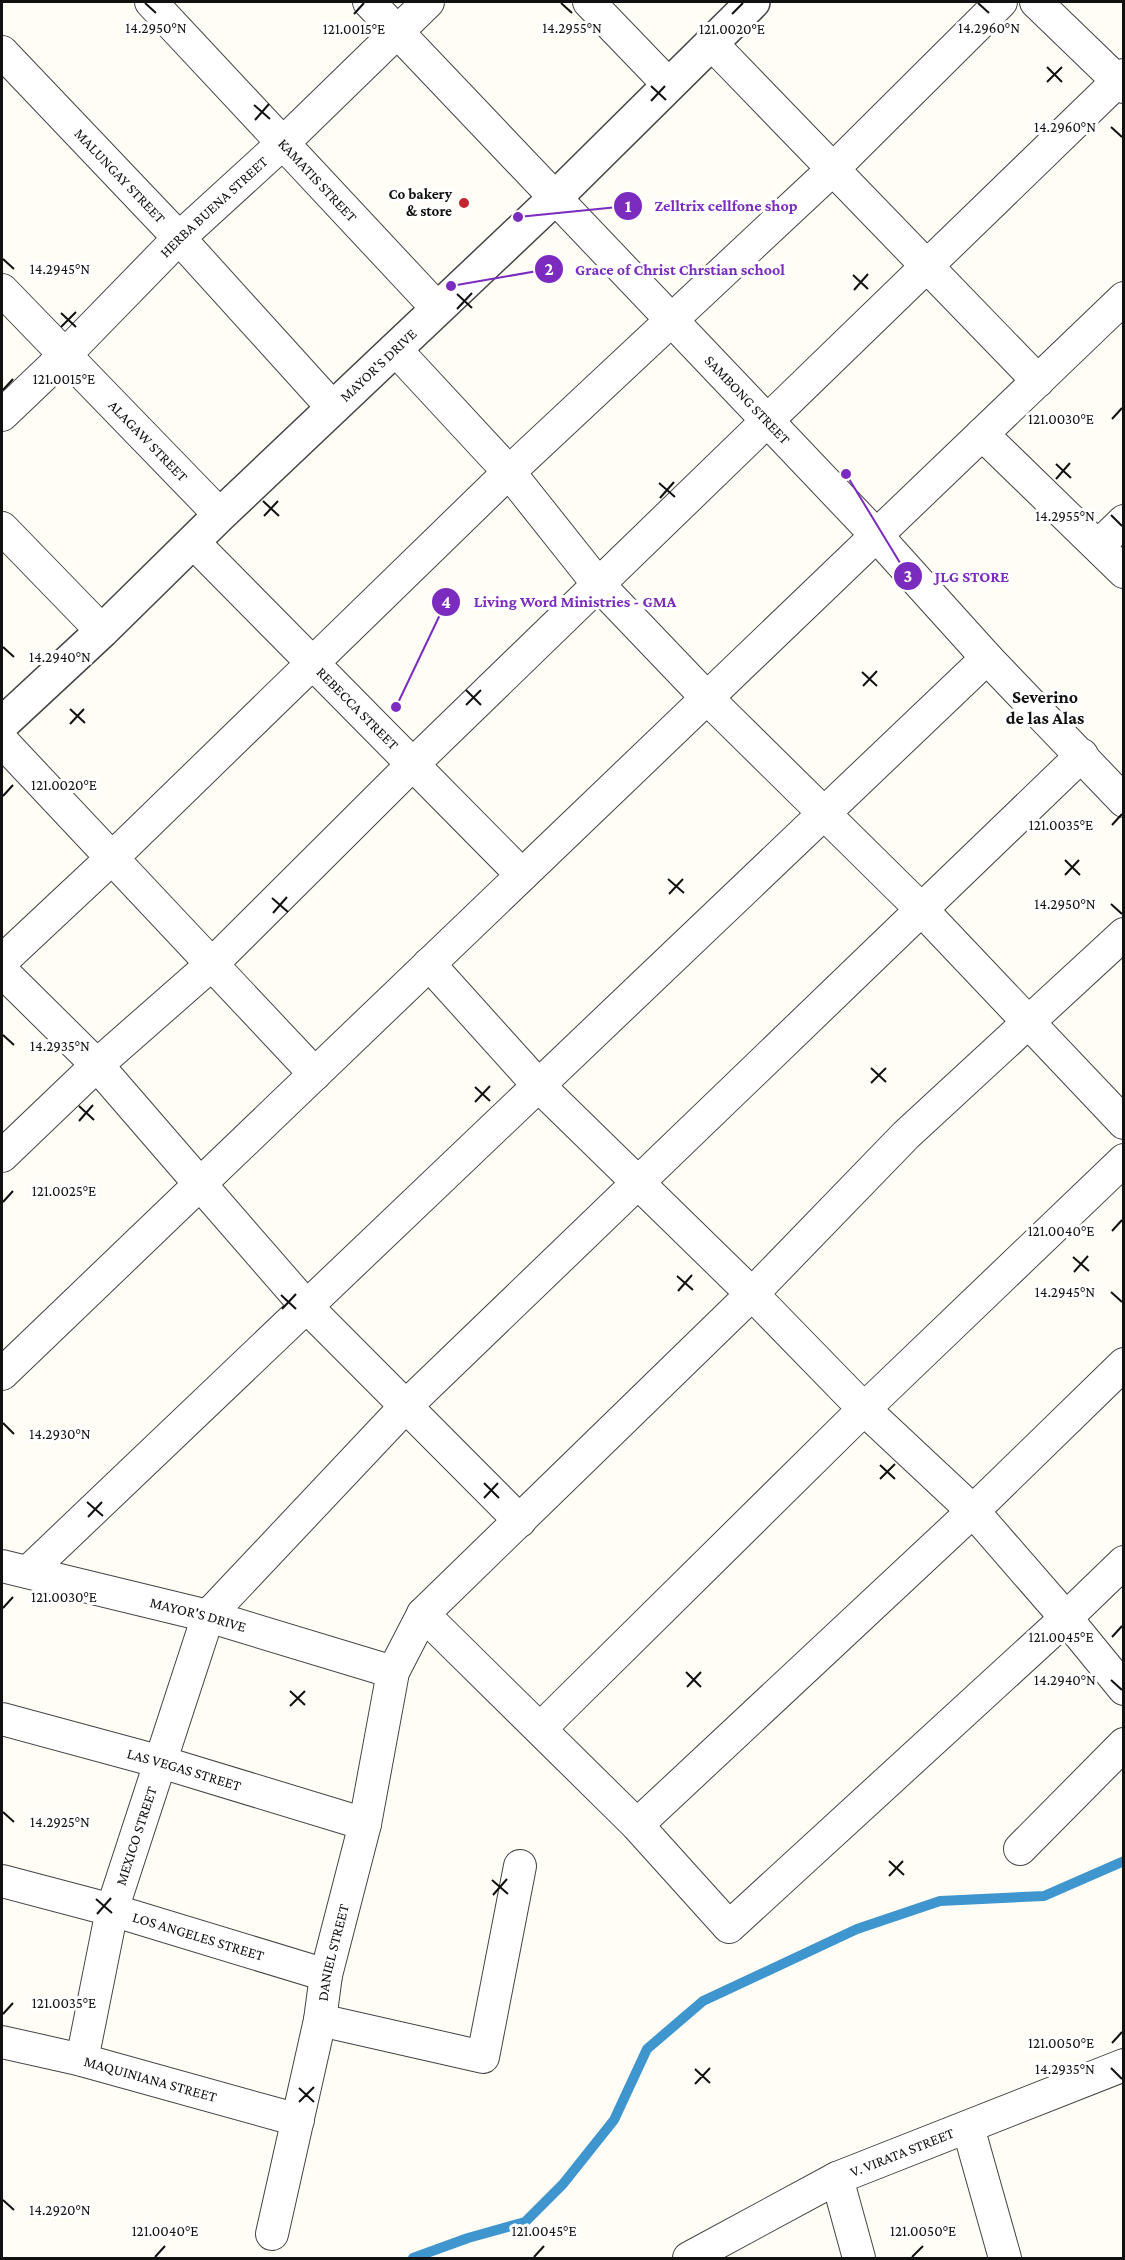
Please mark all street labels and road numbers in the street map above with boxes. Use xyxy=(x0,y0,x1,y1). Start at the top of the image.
street label: MALUNGAY STREET xyxy=(71,125,168,226)
street label: KAMATIS STREET xyxy=(275,135,360,225)
street label: HERBA BUENA STREET xyxy=(157,153,271,261)
street label: MAYOR'S DRIVE xyxy=(337,325,420,405)
street label: SAMBONG STREET xyxy=(701,352,793,447)
street label: ALAGAW STREET xyxy=(105,397,191,485)
street label: REBECCA STREET xyxy=(313,664,402,753)
street label: MAYOR'S DRIVE xyxy=(148,1594,248,1635)
street label: LAS VEGAS STREET xyxy=(125,1745,243,1794)
street label: MEXICO STREET xyxy=(113,1784,160,1887)
street label: DANIEL STREET xyxy=(315,1902,352,2002)
street label: LOS ANGELES STREET xyxy=(131,1909,266,1964)
street label: MAQUINIANA STREET xyxy=(82,2053,219,2105)
street label: V. VIRATA STREET xyxy=(848,2125,956,2180)

